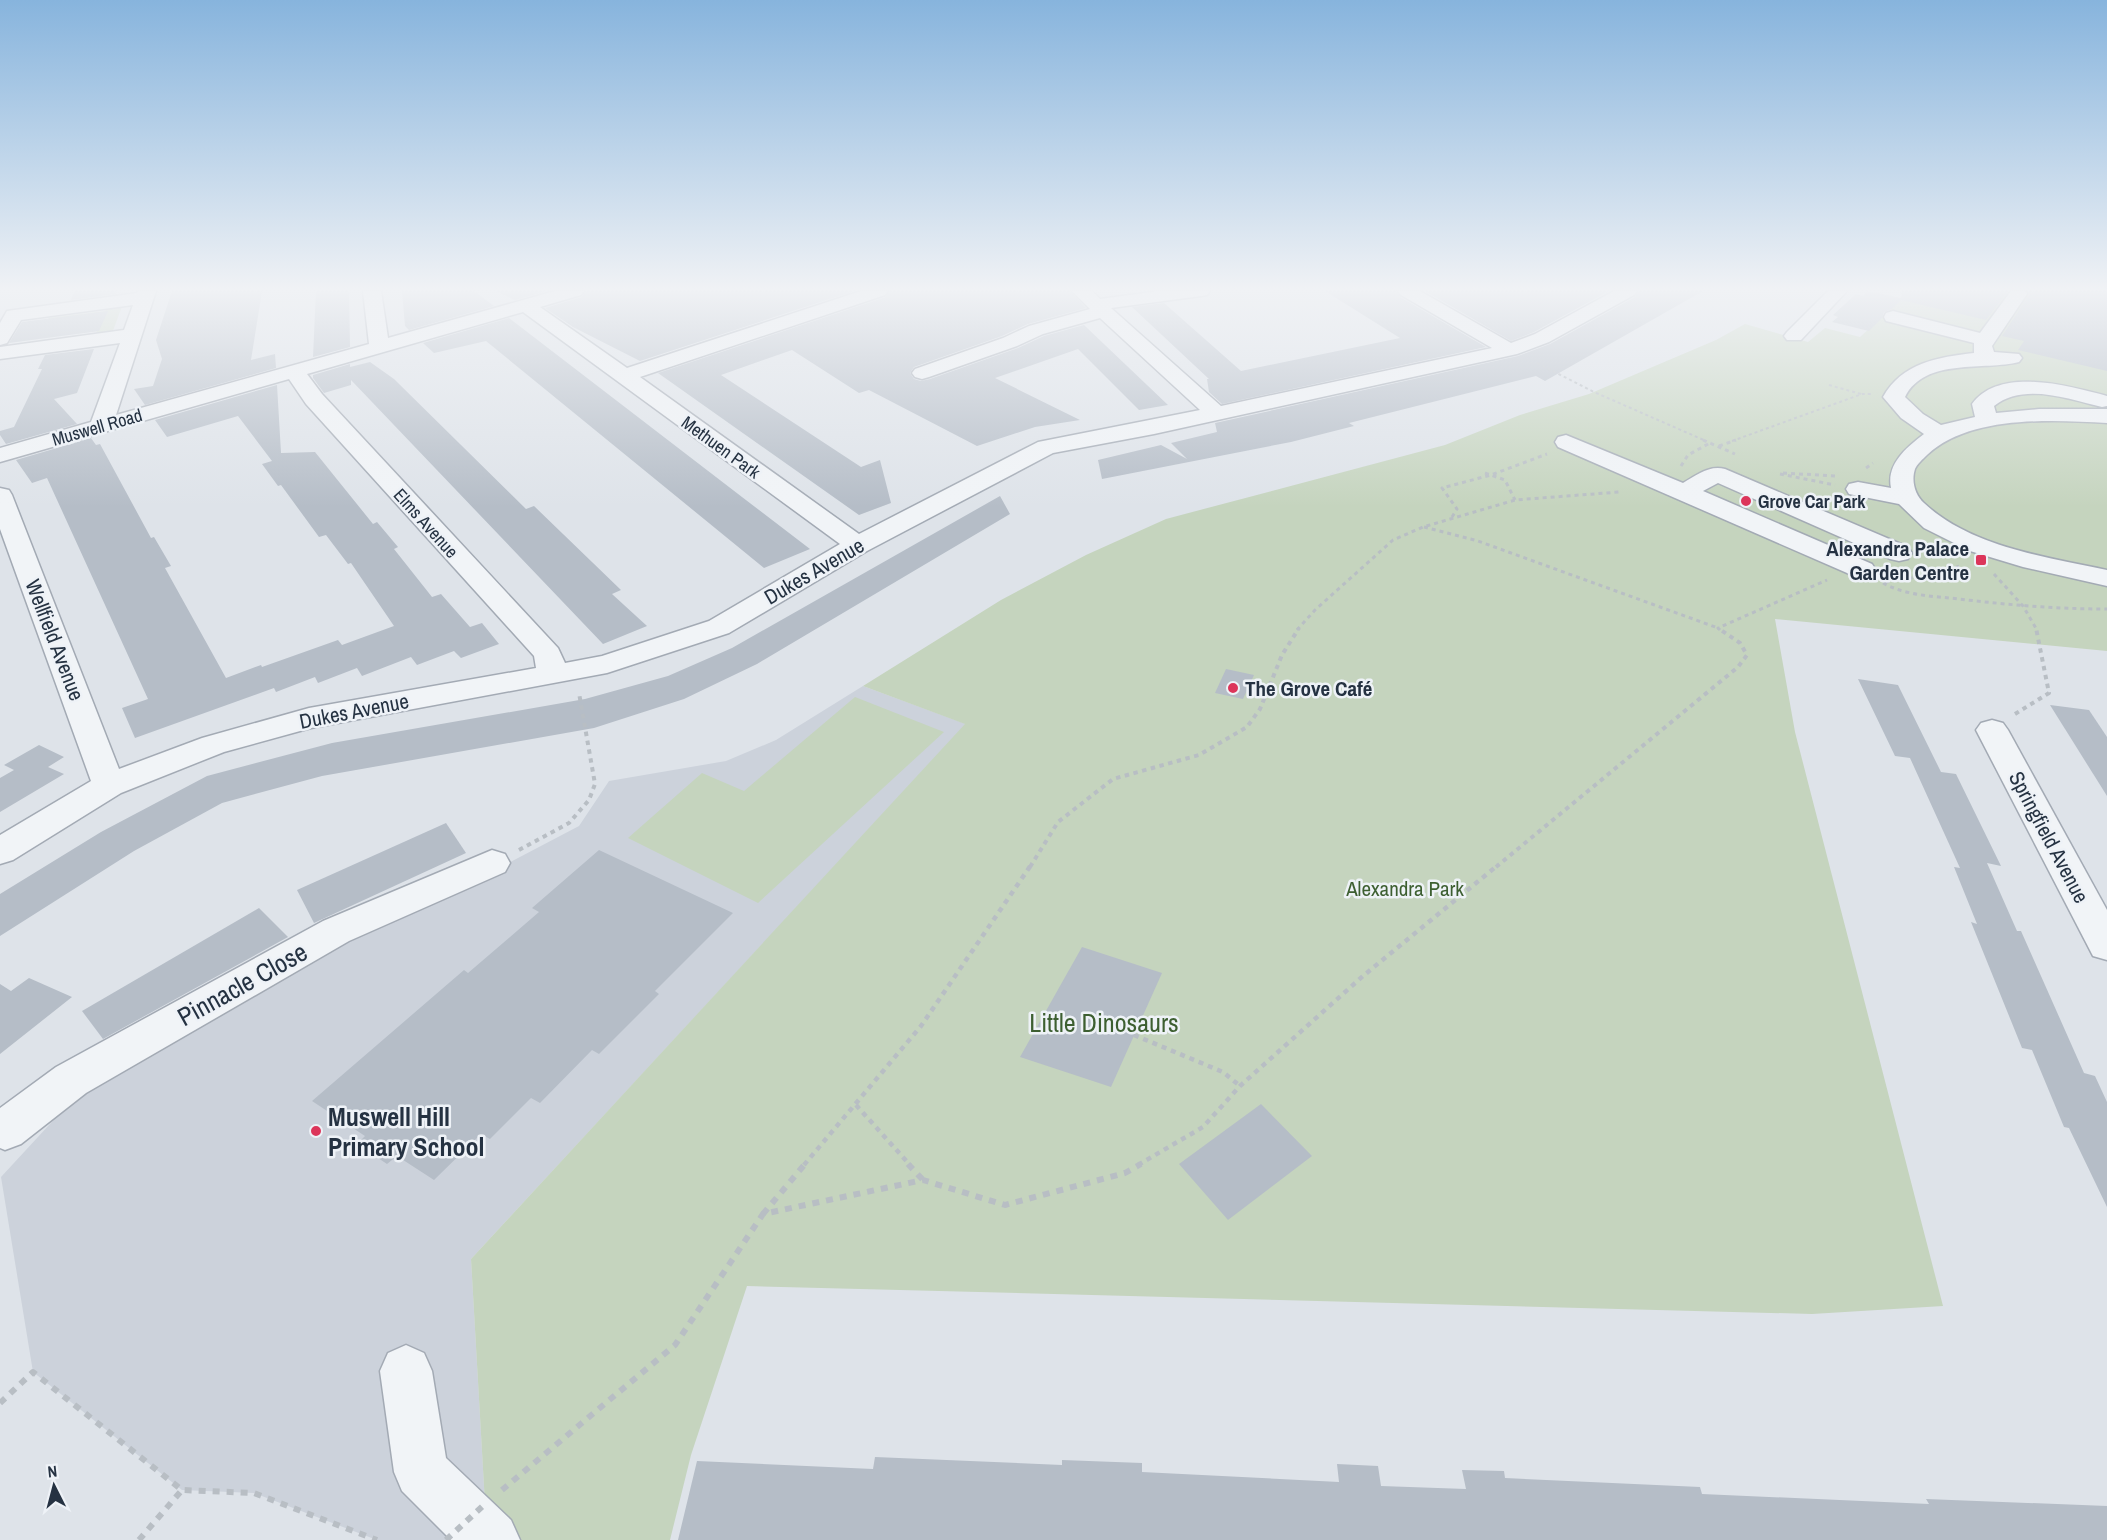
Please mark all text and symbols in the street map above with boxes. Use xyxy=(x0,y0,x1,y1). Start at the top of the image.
street label: Muswell Road xyxy=(49,402,145,452)
street label: Methuen Park xyxy=(676,410,766,484)
street label: Elms Avenue xyxy=(388,483,464,563)
place label: Grove Car Park xyxy=(1758,489,1866,514)
marker: Grove Car Park xyxy=(1739,494,1753,508)
street label: Dukes Avenue xyxy=(759,531,869,611)
place label: Alexandra Palace Garden Centre xyxy=(1826,534,1969,587)
marker: Alexandra Palace Garden Centre xyxy=(1974,553,1988,567)
street label: Wellfield Avenue xyxy=(19,575,91,705)
place label: The Grove Café xyxy=(1245,674,1372,703)
marker: The Grove Café xyxy=(1226,681,1240,695)
street label: Dukes Avenue xyxy=(297,686,411,736)
street label: Springfield Avenue xyxy=(2002,766,2096,908)
park label: Alexandra Park xyxy=(1345,874,1464,903)
street label: Pinnacle Close xyxy=(171,934,313,1034)
park label: Little Dinosaurs xyxy=(1029,1005,1179,1040)
place label: Muswell Hill Primary School xyxy=(328,1099,484,1164)
marker: Muswell Hill Primary School xyxy=(309,1124,323,1138)
north arrow xyxy=(24,1456,84,1516)
text: N xyxy=(47,1460,58,1483)

